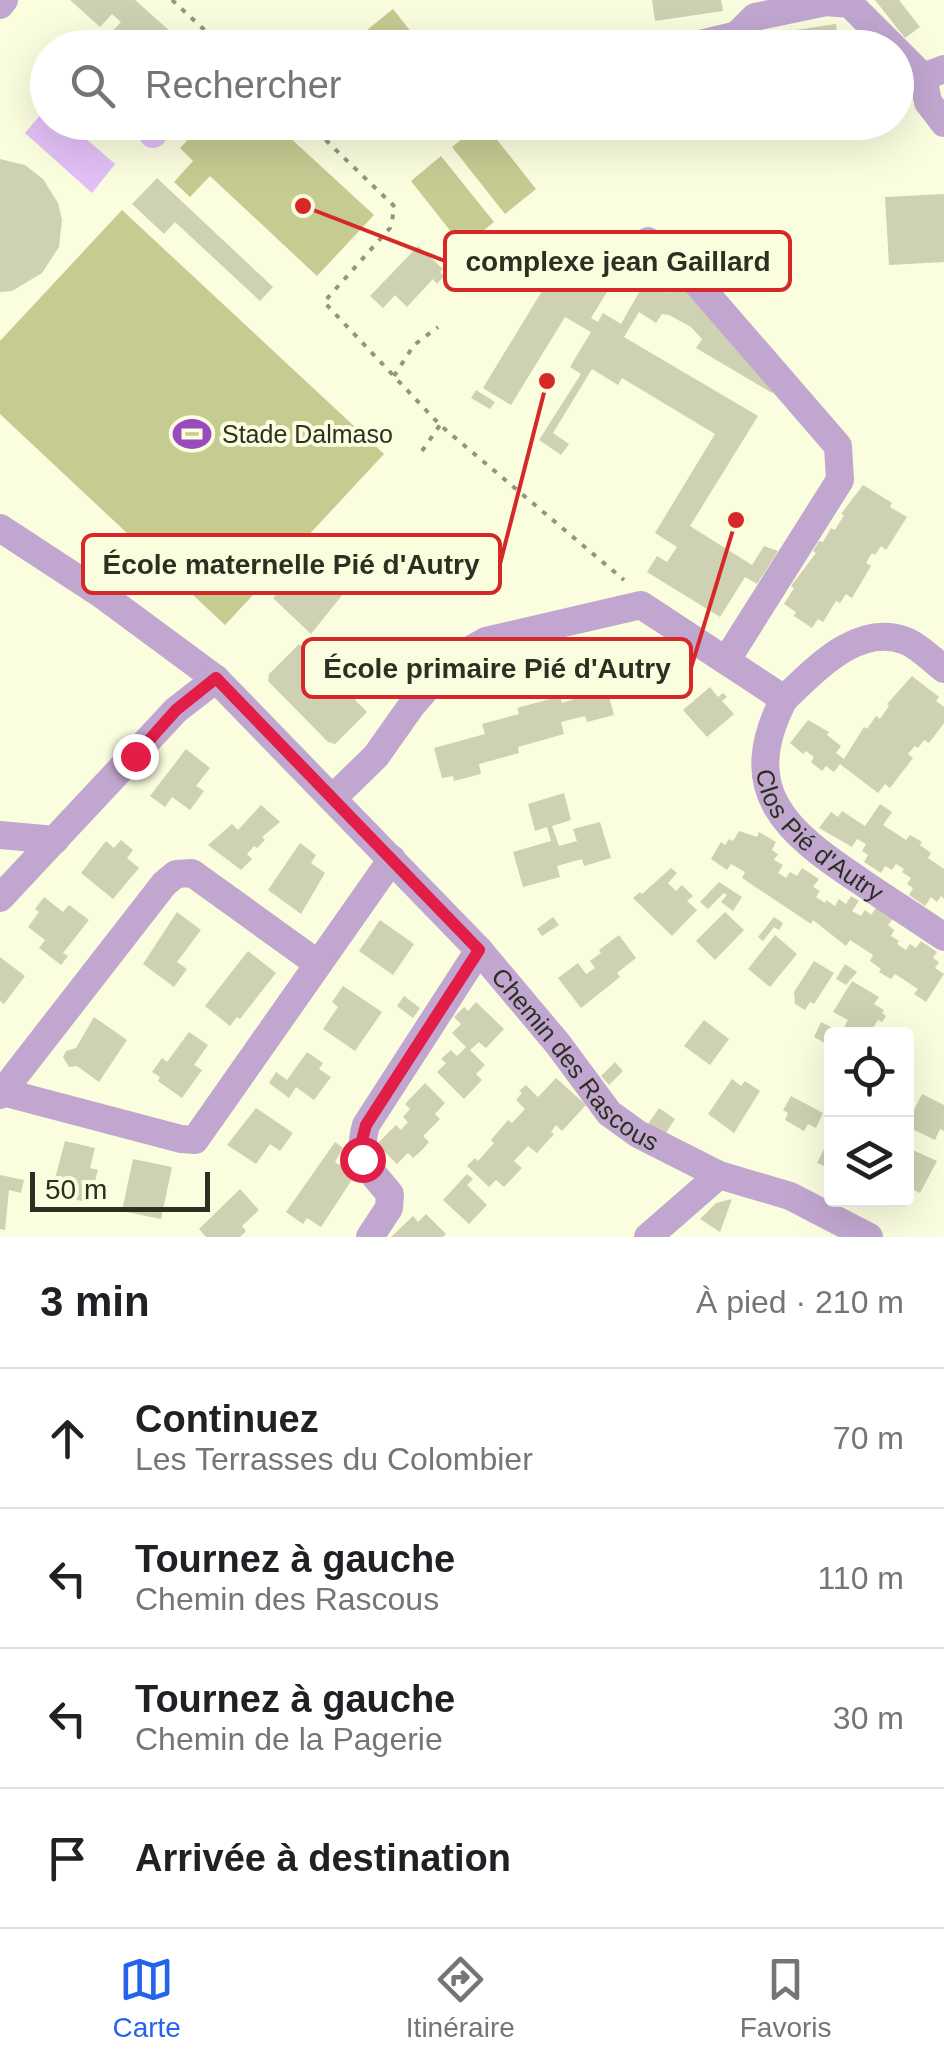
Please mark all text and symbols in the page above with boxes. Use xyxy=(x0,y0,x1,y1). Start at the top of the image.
search box xyxy=(30,30,914,140)
icon: search xyxy=(65,58,120,113)
text: Rechercher xyxy=(145,64,341,106)
callout: complexe jean Gaillard xyxy=(445,232,790,290)
text: complexe jean Gaillard xyxy=(465,246,771,277)
sports icon: Stade Dalmaso xyxy=(171,413,213,455)
place label: Stade Dalmaso xyxy=(222,420,393,448)
callout: École maternelle Pié d'Autry xyxy=(83,535,500,593)
text: École maternelle Pié d'Autry xyxy=(102,549,480,580)
callout: École primaire Pié d'Autry xyxy=(303,639,691,697)
text: École primaire Pié d'Autry xyxy=(323,653,671,684)
route end xyxy=(113,734,159,780)
street label: Clos Pié d'Autry xyxy=(751,767,889,907)
street label: Chemin des Rascous xyxy=(486,962,663,1156)
map controls xyxy=(824,1027,914,1207)
button: locate xyxy=(824,1027,914,1117)
button: layers xyxy=(824,1117,914,1207)
route start xyxy=(340,1137,386,1183)
scale bar xyxy=(30,1167,210,1212)
text: 50 m xyxy=(45,1174,107,1205)
text: 3 min xyxy=(40,1278,150,1325)
text: À pied · 210 m xyxy=(696,1284,904,1320)
text: Continuez xyxy=(135,1398,319,1440)
icon: ahead xyxy=(40,1411,95,1466)
text: 70 m xyxy=(833,1420,904,1456)
text: Les Terrasses du Colombier xyxy=(135,1441,533,1477)
text: Tournez à gauche xyxy=(135,1538,455,1580)
icon: left xyxy=(40,1551,95,1606)
text: 110 m xyxy=(817,1560,904,1596)
text: Chemin des Rascous xyxy=(135,1581,439,1617)
text: Tournez à gauche xyxy=(135,1678,455,1720)
icon: left xyxy=(40,1691,95,1746)
text: 30 m xyxy=(833,1700,904,1736)
text: Chemin de la Pagerie xyxy=(135,1721,443,1757)
icon: arrive xyxy=(40,1831,95,1886)
text: Arrivée à destination xyxy=(135,1837,511,1879)
tab: Carte xyxy=(112,1952,181,2044)
tab: Itinéraire xyxy=(406,1952,515,2044)
tab: Favoris xyxy=(740,1952,832,2044)

